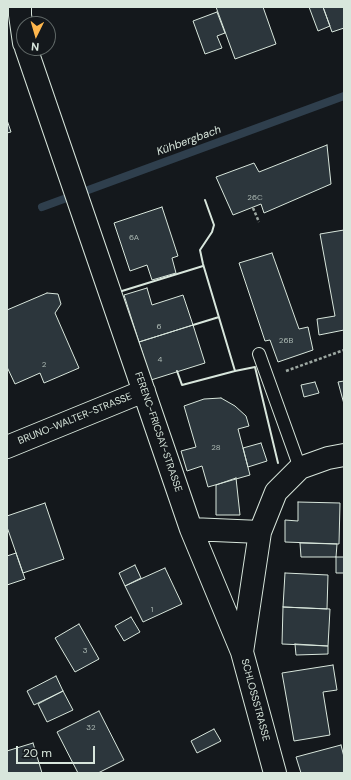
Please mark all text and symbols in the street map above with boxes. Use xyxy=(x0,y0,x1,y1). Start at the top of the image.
north arrow xyxy=(16,16,56,56)
text: N xyxy=(30,40,40,54)
water label: Kühbergbach xyxy=(155,123,223,159)
house number: 26C xyxy=(247,193,263,203)
house number: 6A xyxy=(129,233,139,243)
house number: 6 xyxy=(156,322,162,332)
house number: 26B xyxy=(279,336,293,346)
house number: 4 xyxy=(158,355,162,365)
house number: 2 xyxy=(42,360,46,370)
street label: FERENC-FRICSAY-STRASSE xyxy=(132,370,184,494)
street label: BRUNO-WALTER-STRASSE xyxy=(16,391,134,447)
house number: 28 xyxy=(211,443,221,453)
house number: 1 xyxy=(151,605,153,615)
house number: 3 xyxy=(83,646,87,656)
street label: SCHLOSSSTRASSE xyxy=(238,657,272,743)
house number: 32 xyxy=(86,723,96,733)
scale bar xyxy=(18,738,97,764)
text: 20 m xyxy=(23,745,52,761)

